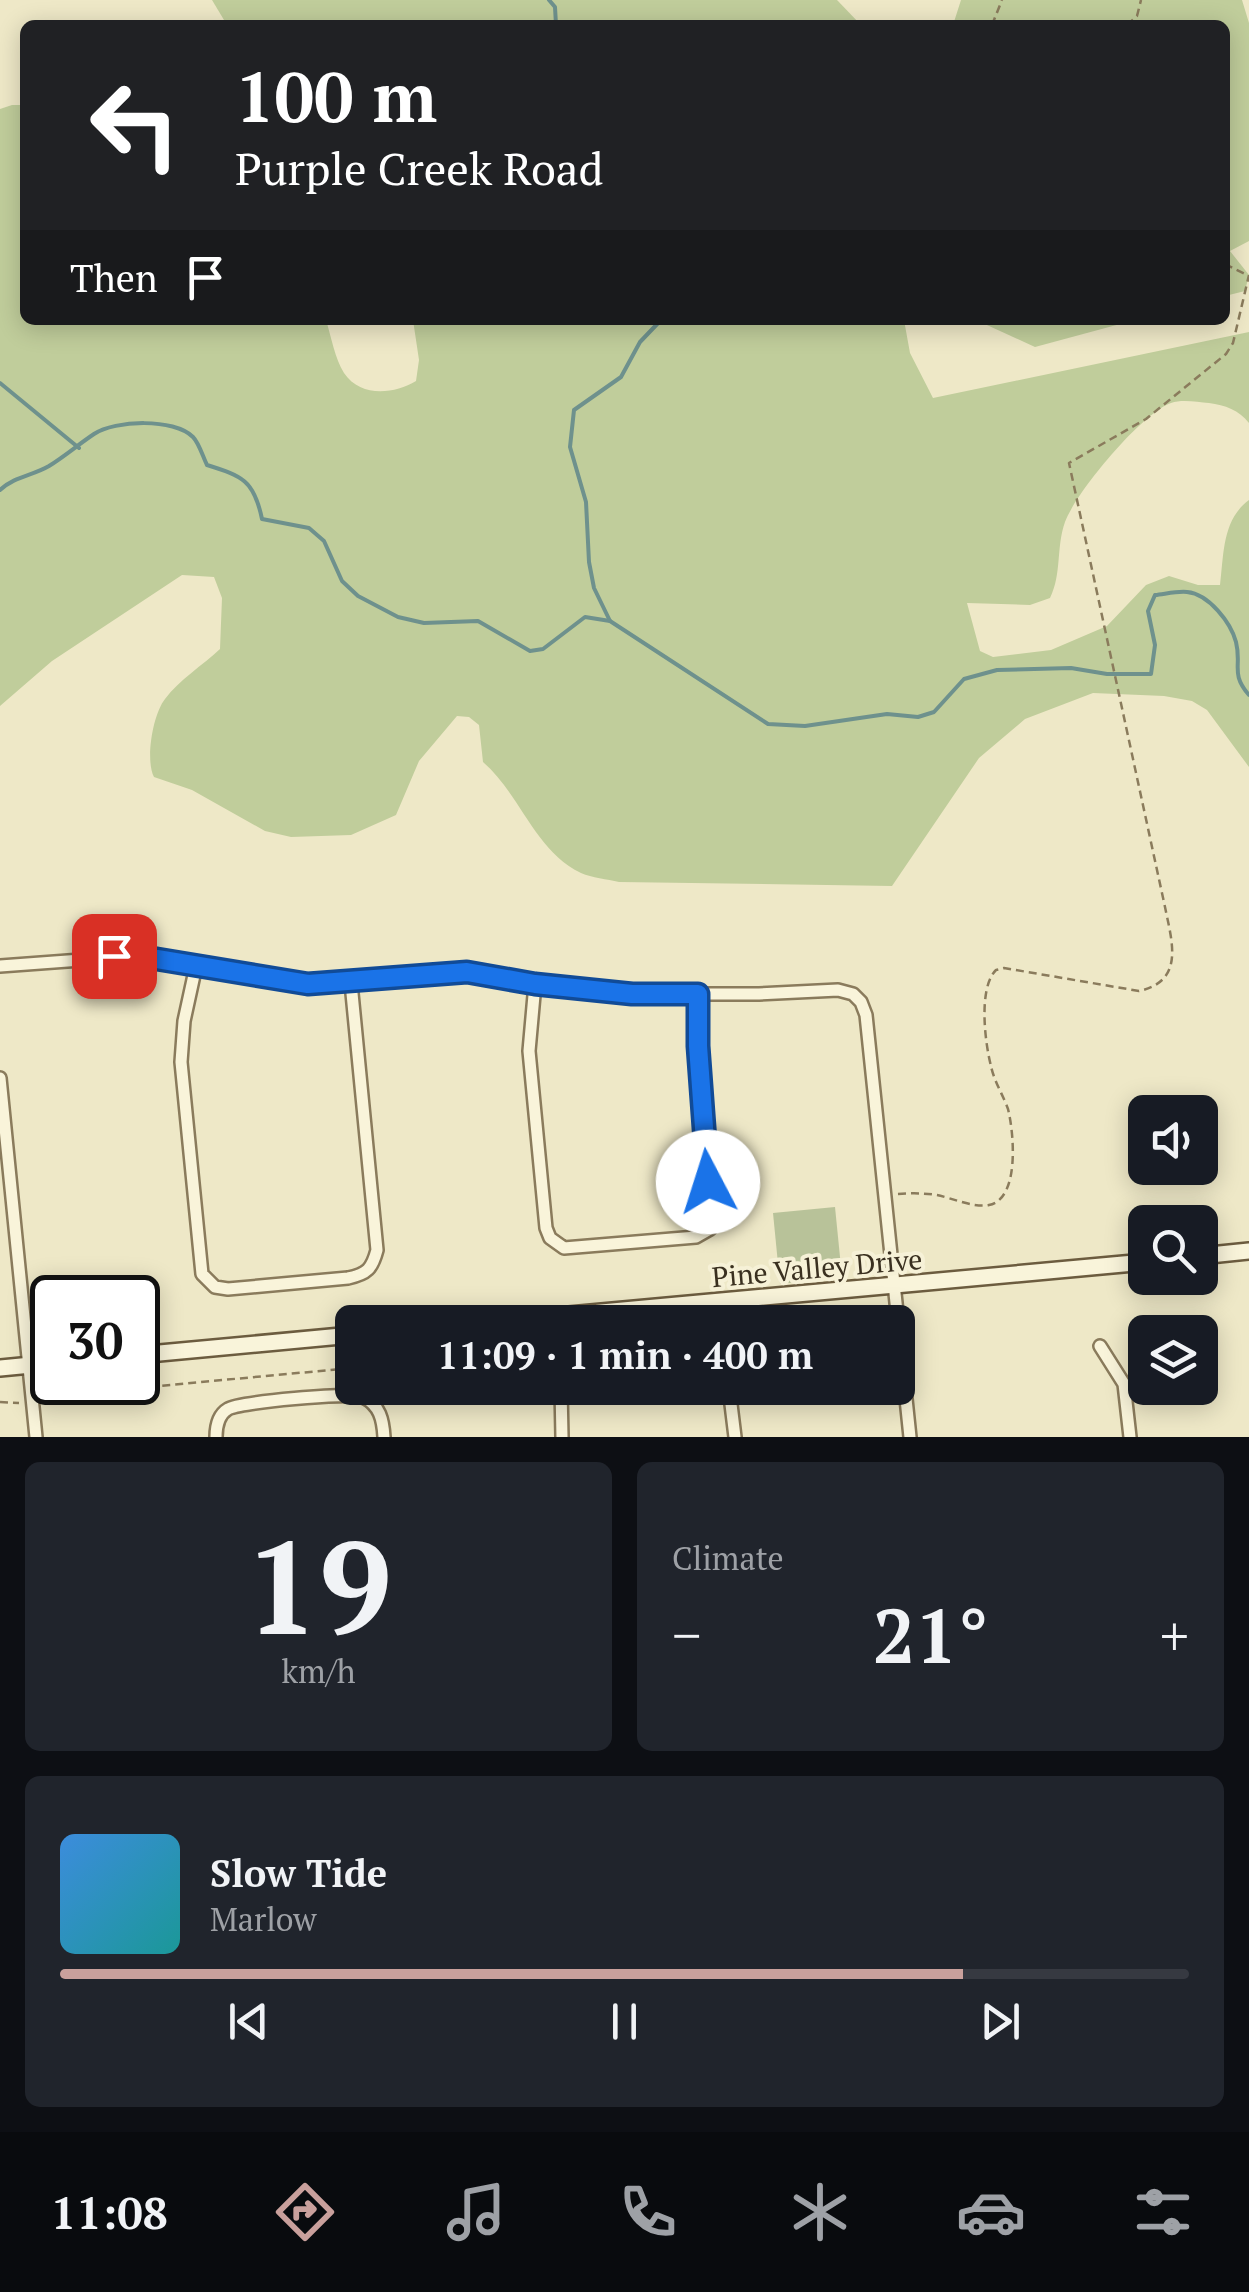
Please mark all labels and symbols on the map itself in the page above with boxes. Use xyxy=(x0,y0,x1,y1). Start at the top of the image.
pin xyxy=(72,914,157,999)
position arrow xyxy=(656,1130,760,1234)
street label: Pine Valley Drive xyxy=(710,1240,924,1295)
speed limit sign: 30 xyxy=(30,1275,160,1405)

